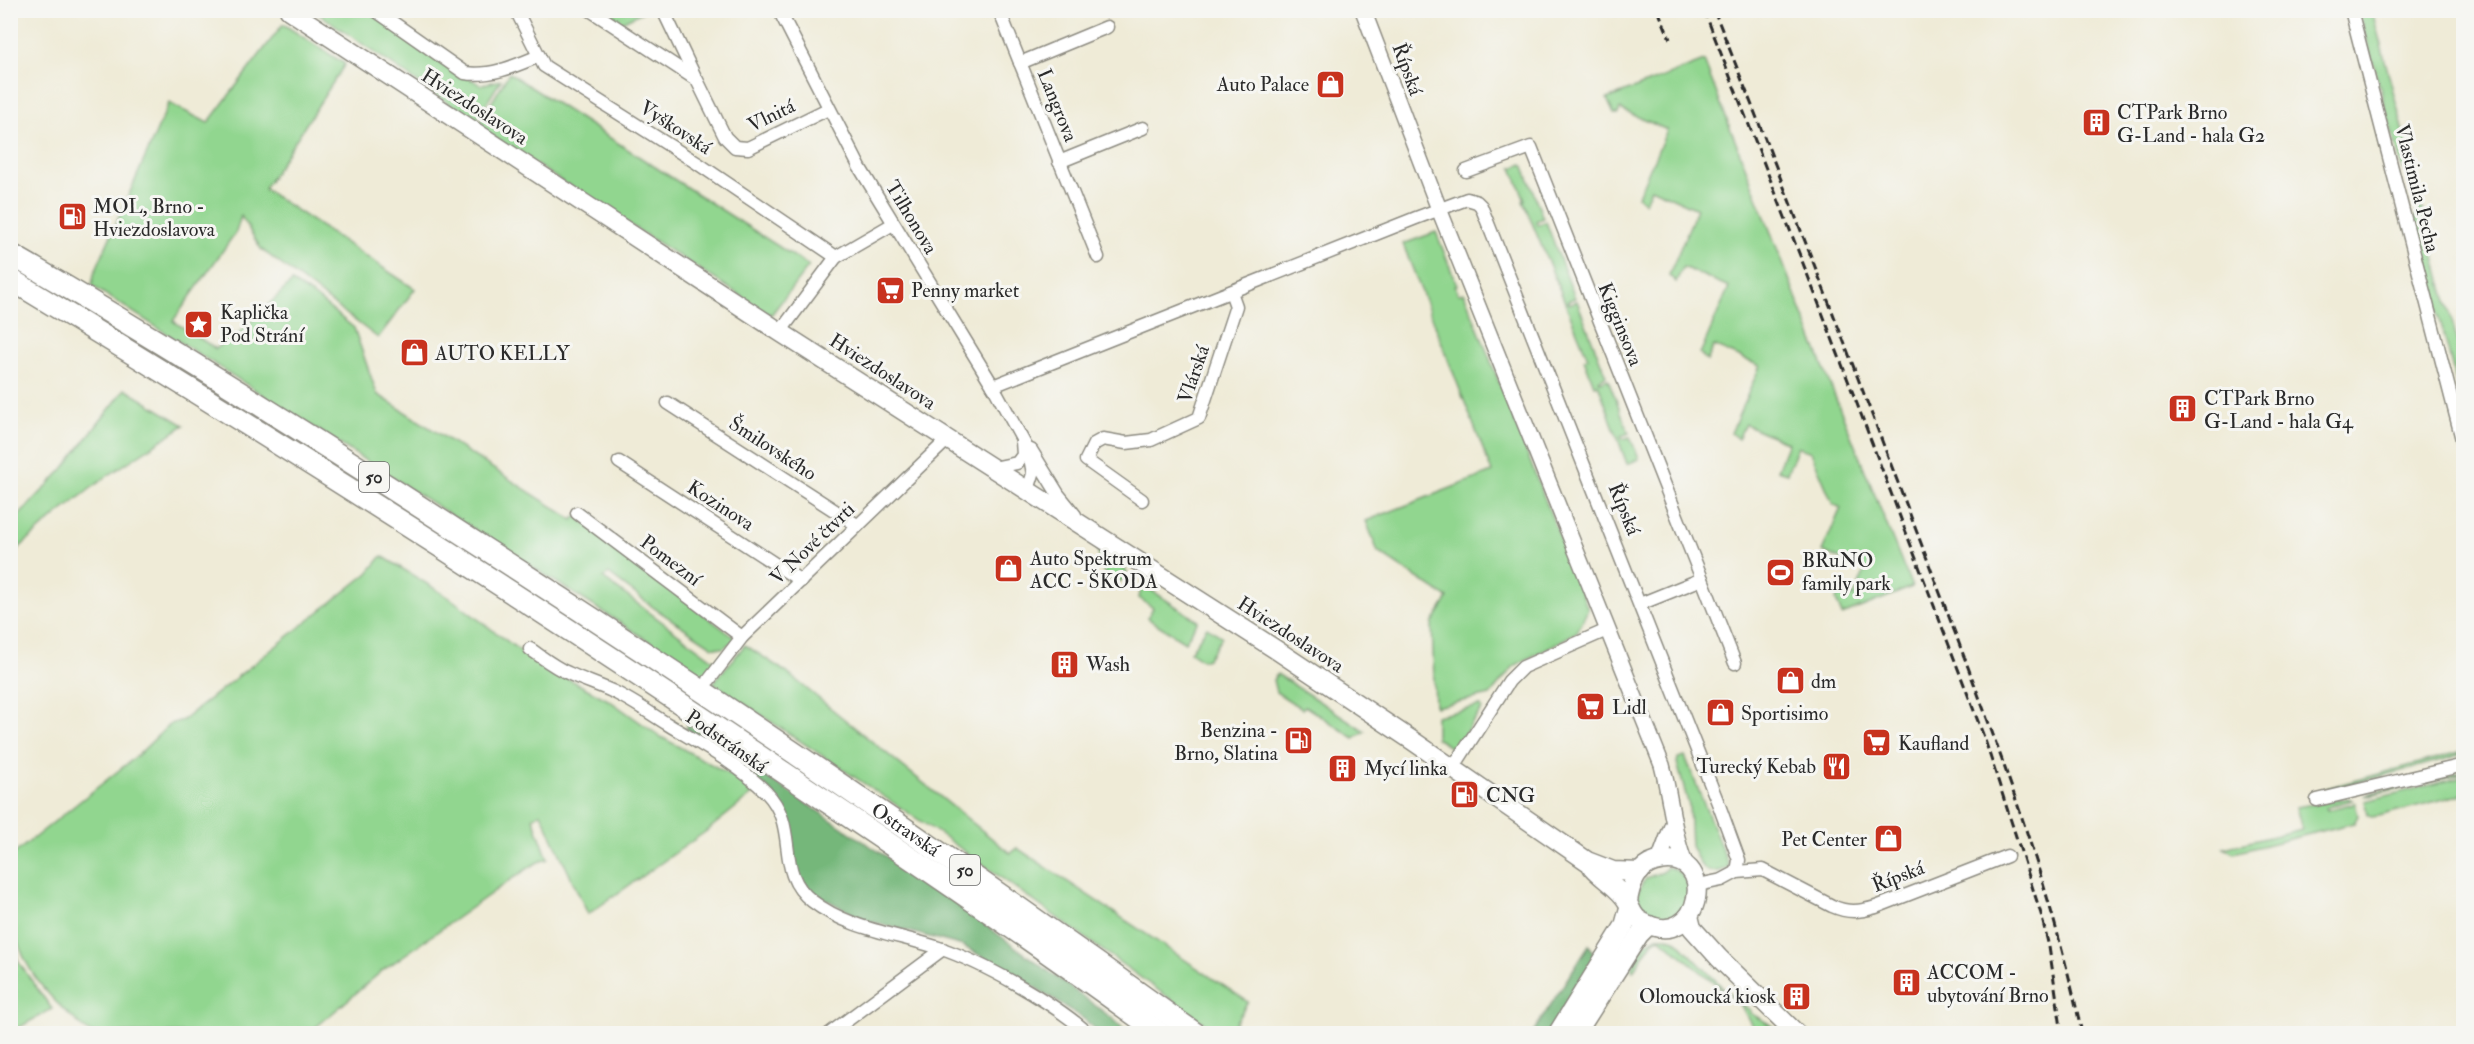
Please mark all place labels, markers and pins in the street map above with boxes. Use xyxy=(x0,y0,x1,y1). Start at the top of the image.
shop icon: Auto Palace xyxy=(1314,68,1346,100)
place label: Auto Palace xyxy=(1216,72,1309,97)
place label: CTPark Brno G-Land - hala G2 xyxy=(2117,100,2265,148)
building icon: CTPark Brno G-Land - hala G2 xyxy=(2080,107,2112,139)
place label: MOL, Brno - Hviezdoslavova xyxy=(93,194,216,242)
fuel station icon: MOL, Brno - Hviezdoslavova xyxy=(56,201,88,233)
supermarket icon: Penny market xyxy=(874,274,906,306)
place label: Penny market xyxy=(911,278,1020,303)
place label: Kaplička Pod Strání xyxy=(220,300,305,348)
place icon: Kaplička Pod Strání xyxy=(183,308,215,340)
shop icon: AUTO KELLY xyxy=(398,337,430,369)
place label: AUTO KELLY xyxy=(434,341,571,366)
place label: CTPark Brno G-Land - hala G4 xyxy=(2204,386,2354,434)
building icon: CTPark Brno G-Land - hala G4 xyxy=(2167,393,2199,425)
place label: Auto Spektrum ACC - ŠKODA xyxy=(1029,546,1158,594)
place label: BRuNO family park xyxy=(1802,548,1891,597)
shop icon: Auto Spektrum ACC - ŠKODA xyxy=(993,553,1025,585)
sports icon: BRuNO family park xyxy=(1765,556,1797,588)
building icon: Wash xyxy=(1049,648,1081,680)
place label: Wash xyxy=(1085,652,1131,677)
shop icon: dm xyxy=(1774,665,1806,697)
place label: dm xyxy=(1811,669,1837,694)
supermarket icon: Lidl xyxy=(1575,691,1607,723)
place label: Lidl xyxy=(1612,695,1647,720)
shop icon: Sportisimo xyxy=(1704,697,1736,729)
place label: Sportisimo xyxy=(1741,701,1828,727)
place label: Benzina - Brno, Slatina xyxy=(1174,718,1279,766)
fuel station icon: Benzina - Brno, Slatina xyxy=(1283,725,1315,757)
supermarket icon: Kaufland xyxy=(1861,727,1893,759)
place label: Kaufland xyxy=(1898,731,1969,756)
restaurant icon: Turecký Kebab xyxy=(1821,750,1853,782)
building icon: Mycí linka xyxy=(1327,752,1359,784)
place label: Turecký Kebab xyxy=(1697,754,1816,779)
place label: Mycí linka xyxy=(1364,756,1448,781)
fuel station icon: CNG xyxy=(1449,779,1481,811)
place label: CNG xyxy=(1486,783,1535,808)
shop icon: Pet Center xyxy=(1872,823,1904,855)
place label: Pet Center xyxy=(1781,827,1868,852)
place label: ACCOM - ubytování Brno xyxy=(1926,960,2049,1008)
building icon: ACCOM - ubytování Brno xyxy=(1890,967,1922,999)
building icon: Olomoucká kiosk xyxy=(1781,980,1813,1012)
place label: Olomoucká kiosk xyxy=(1639,984,1776,1009)

